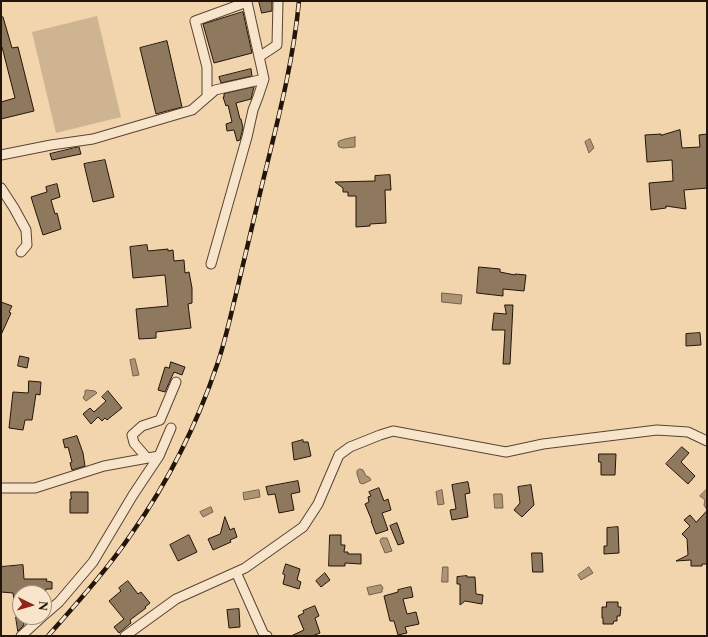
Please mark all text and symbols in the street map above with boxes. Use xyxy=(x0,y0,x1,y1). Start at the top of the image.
north arrow xyxy=(12,585,52,625)
text: N xyxy=(36,601,50,611)

